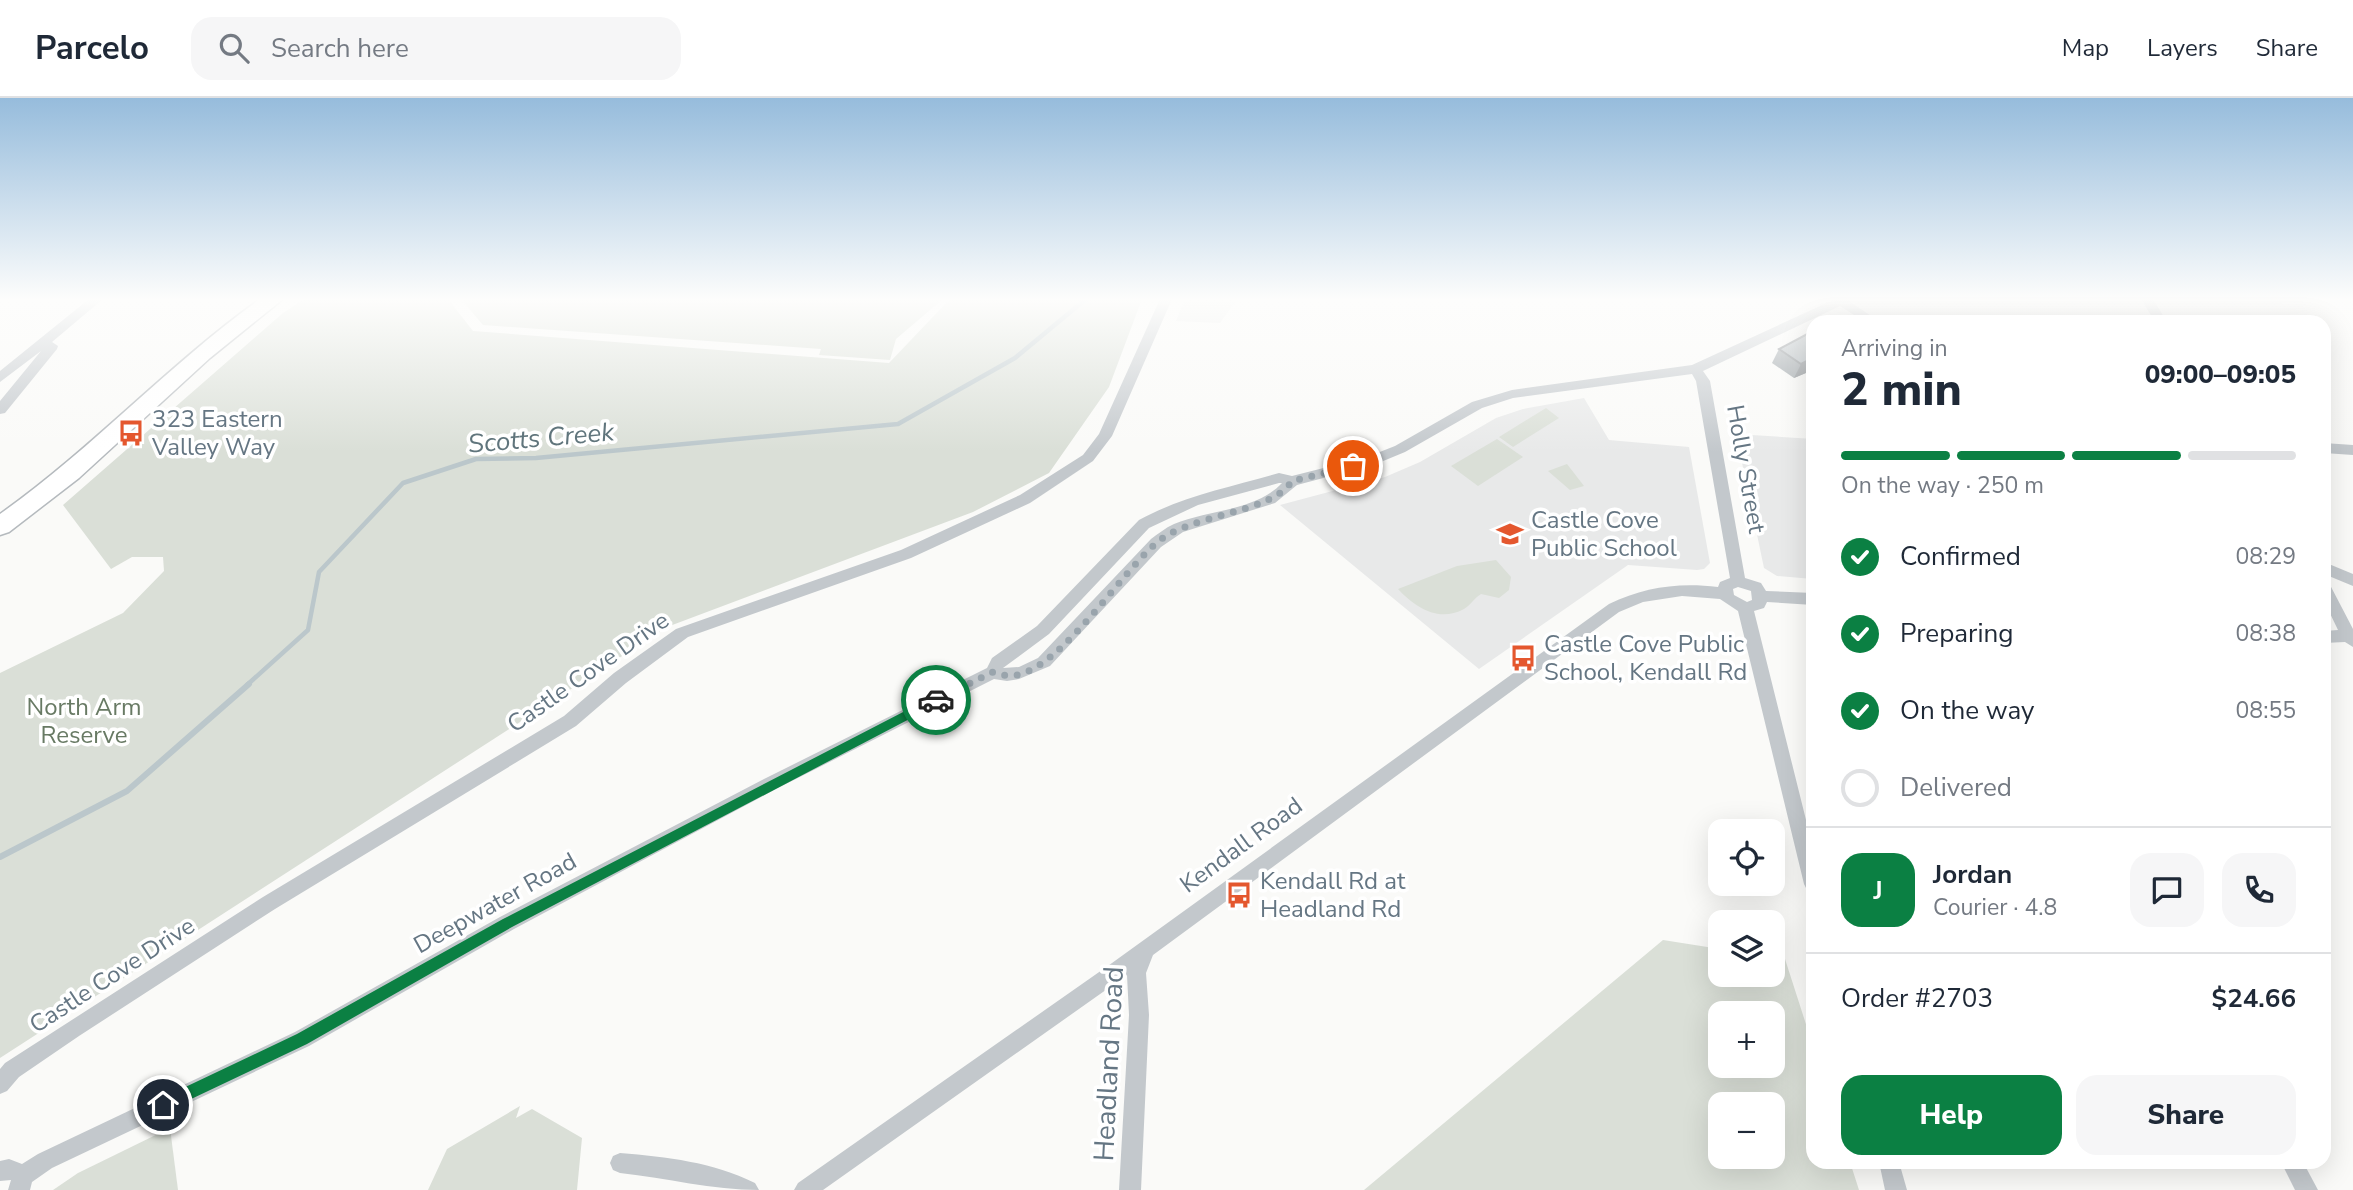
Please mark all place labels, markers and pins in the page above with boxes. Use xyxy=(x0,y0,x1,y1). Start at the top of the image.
place label: 323 Eastern Valley Way xyxy=(151,403,283,463)
bus stop icon: 323 Eastern Valley Way xyxy=(116,418,146,448)
pin xyxy=(1323,436,1383,496)
place label: Castle Cove Public School xyxy=(1531,504,1677,564)
school or university icon: Castle Cove Public School xyxy=(1495,519,1525,549)
place label: Castle Cove Public School, Kendall Rd xyxy=(1544,628,1747,688)
bus stop icon: Castle Cove Public School, Kendall Rd xyxy=(1508,643,1538,673)
place label: Kendall Rd at Headland Rd xyxy=(1260,865,1406,925)
bus stop icon: Kendall Rd at Headland Rd xyxy=(1224,880,1254,910)
pin xyxy=(133,1075,193,1135)

